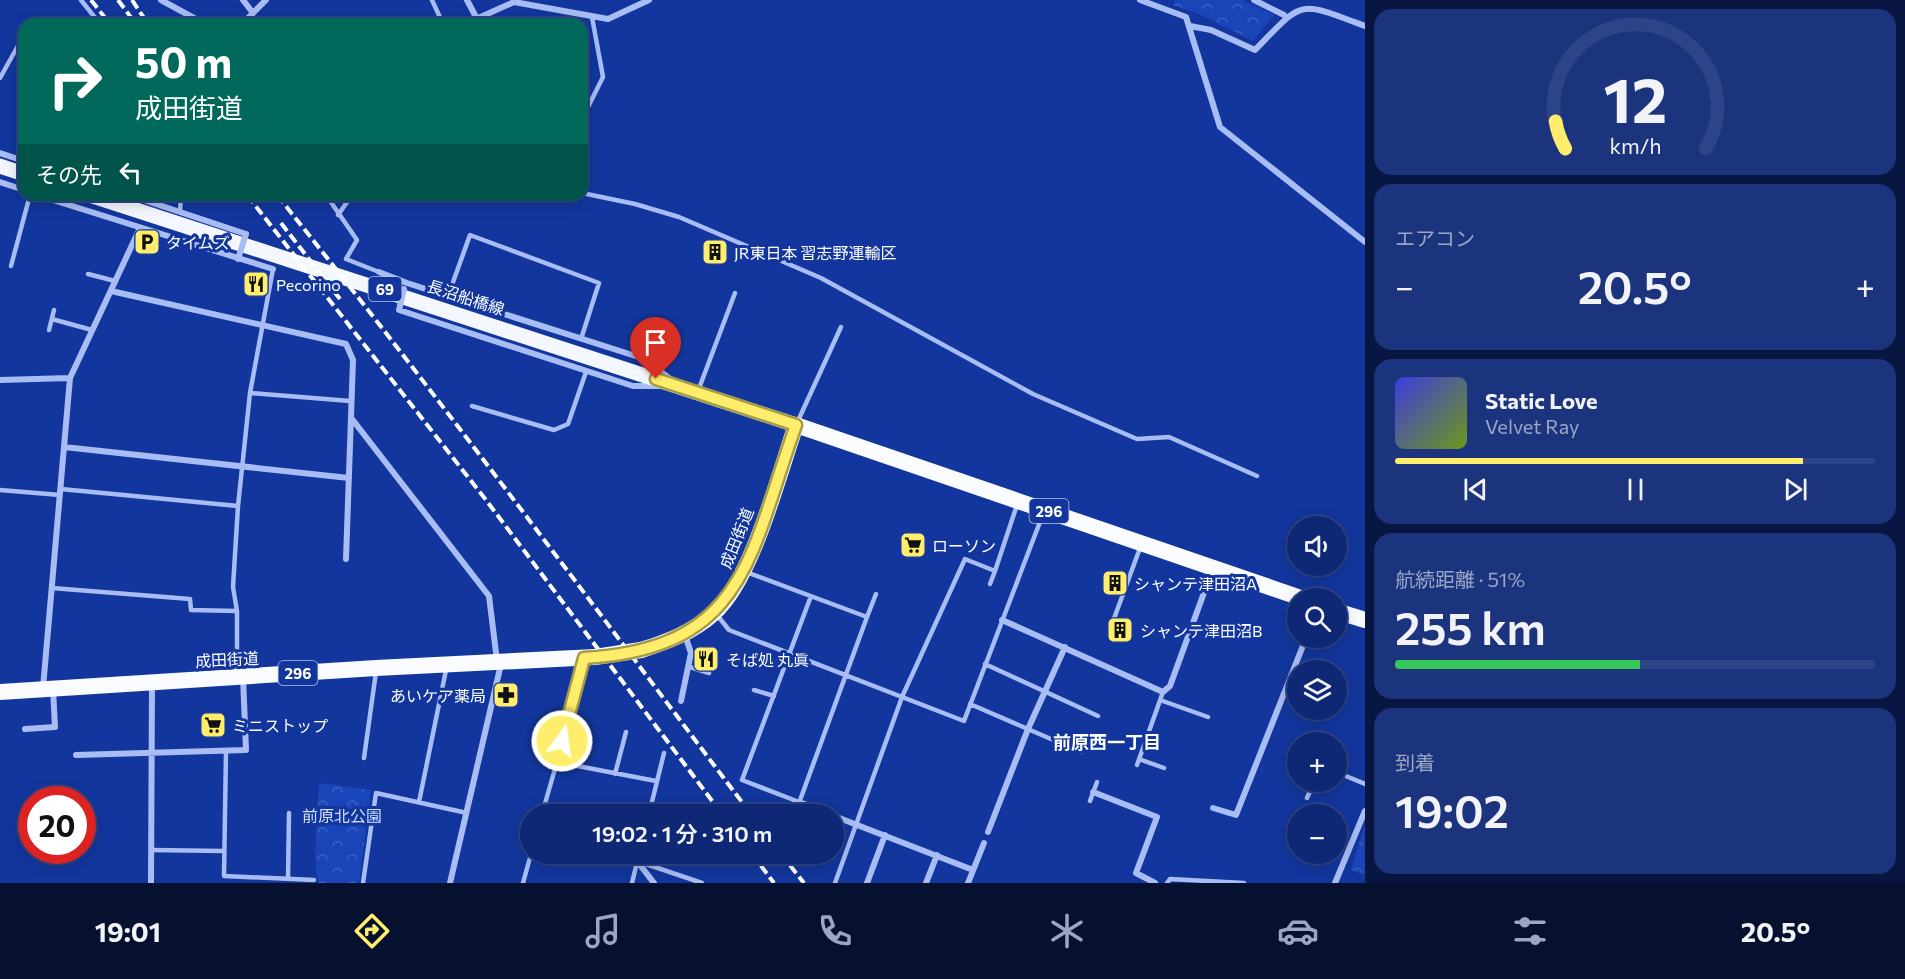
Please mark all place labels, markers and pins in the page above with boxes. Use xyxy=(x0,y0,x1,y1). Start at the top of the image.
parking icon: タイムズ xyxy=(132,227,162,257)
place label: タイムズ xyxy=(166,233,230,252)
building icon: JR東日本 習志野運輸区 xyxy=(700,237,730,267)
place label: JR東日本 習志野運輸区 xyxy=(734,243,896,262)
restaurant icon: Pecorino xyxy=(241,269,271,299)
place label: Pecorino xyxy=(276,275,341,294)
pin xyxy=(630,317,681,379)
supermarket icon: ローソン xyxy=(898,530,928,560)
place label: ローソン xyxy=(932,536,996,555)
building icon: シャンテ津田沼A xyxy=(1100,568,1130,598)
place label: シャンテ津田沼A xyxy=(1134,574,1257,593)
building icon: シャンテ津田沼B xyxy=(1105,615,1135,645)
place label: シャンテ津田沼B xyxy=(1140,621,1262,640)
restaurant icon: そば処 丸眞 xyxy=(691,644,721,674)
place label: そば処 丸眞 xyxy=(726,650,809,669)
pharmacy icon: あいケア薬局 xyxy=(491,680,521,710)
place label: あいケア薬局 xyxy=(390,686,486,705)
supermarket icon: ミニストップ xyxy=(198,710,228,740)
place label: ミニストップ xyxy=(232,716,328,735)

